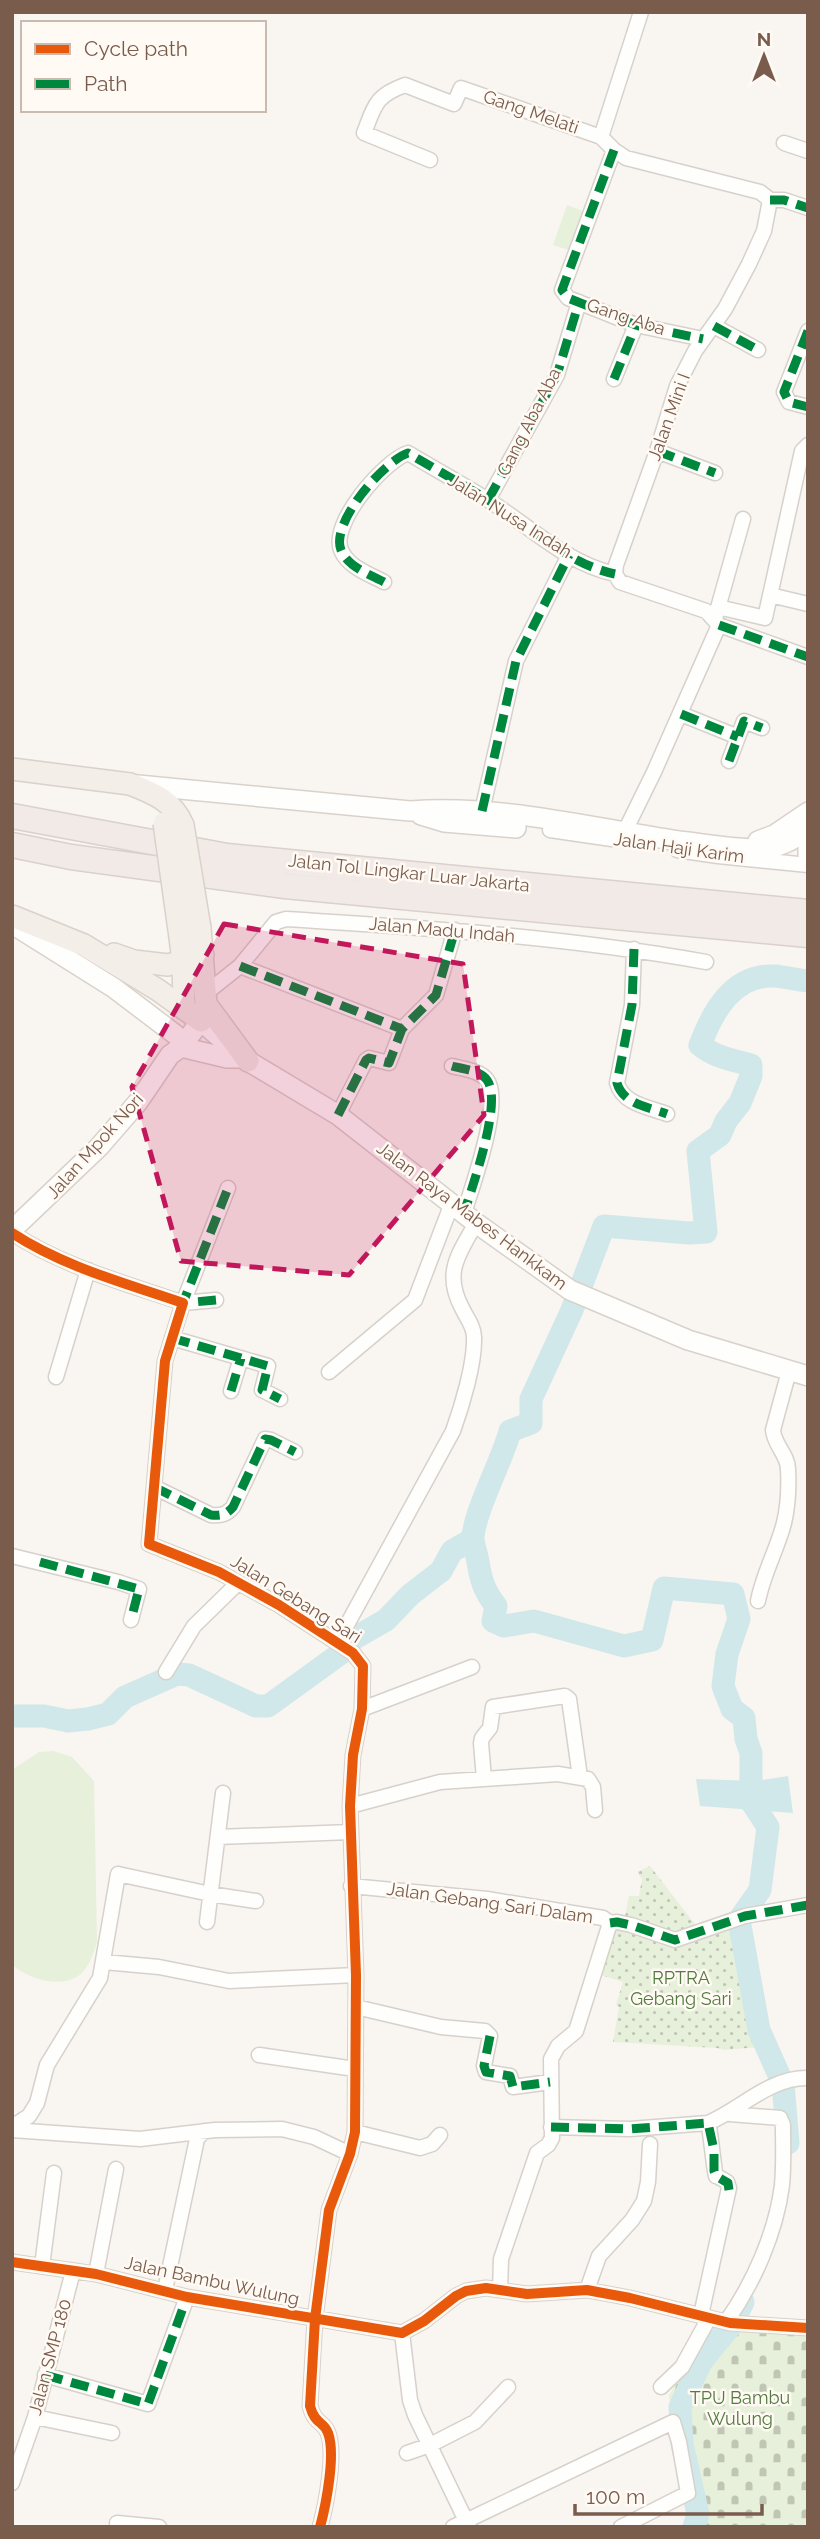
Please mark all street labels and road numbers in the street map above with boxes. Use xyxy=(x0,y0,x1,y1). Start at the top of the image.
street label: Gang Melati xyxy=(481,85,582,138)
street label: Gang Aba xyxy=(584,294,668,339)
street label: Gang Aba Aba xyxy=(492,364,565,479)
street label: Jalan Mini I xyxy=(643,370,694,463)
street label: Jalan Nusa Indah xyxy=(444,469,576,562)
street label: Jalan Haji Karim xyxy=(612,828,746,867)
street label: Jalan Tol Lingkar Luar Jakarta xyxy=(287,849,531,896)
street label: Jalan Madu Indah xyxy=(368,913,516,946)
street label: Jalan Mpok Nori xyxy=(42,1089,147,1203)
street label: Jalan Raya Mabes Hankkam xyxy=(373,1137,571,1294)
street label: Jalan Gebang Sari xyxy=(227,1550,365,1647)
street label: Jalan Gebang Sari Dalam xyxy=(386,1878,595,1927)
street label: Jalan Bambu Wulung xyxy=(123,2252,301,2309)
street label: Jalan SMP 180 xyxy=(24,2296,75,2417)

